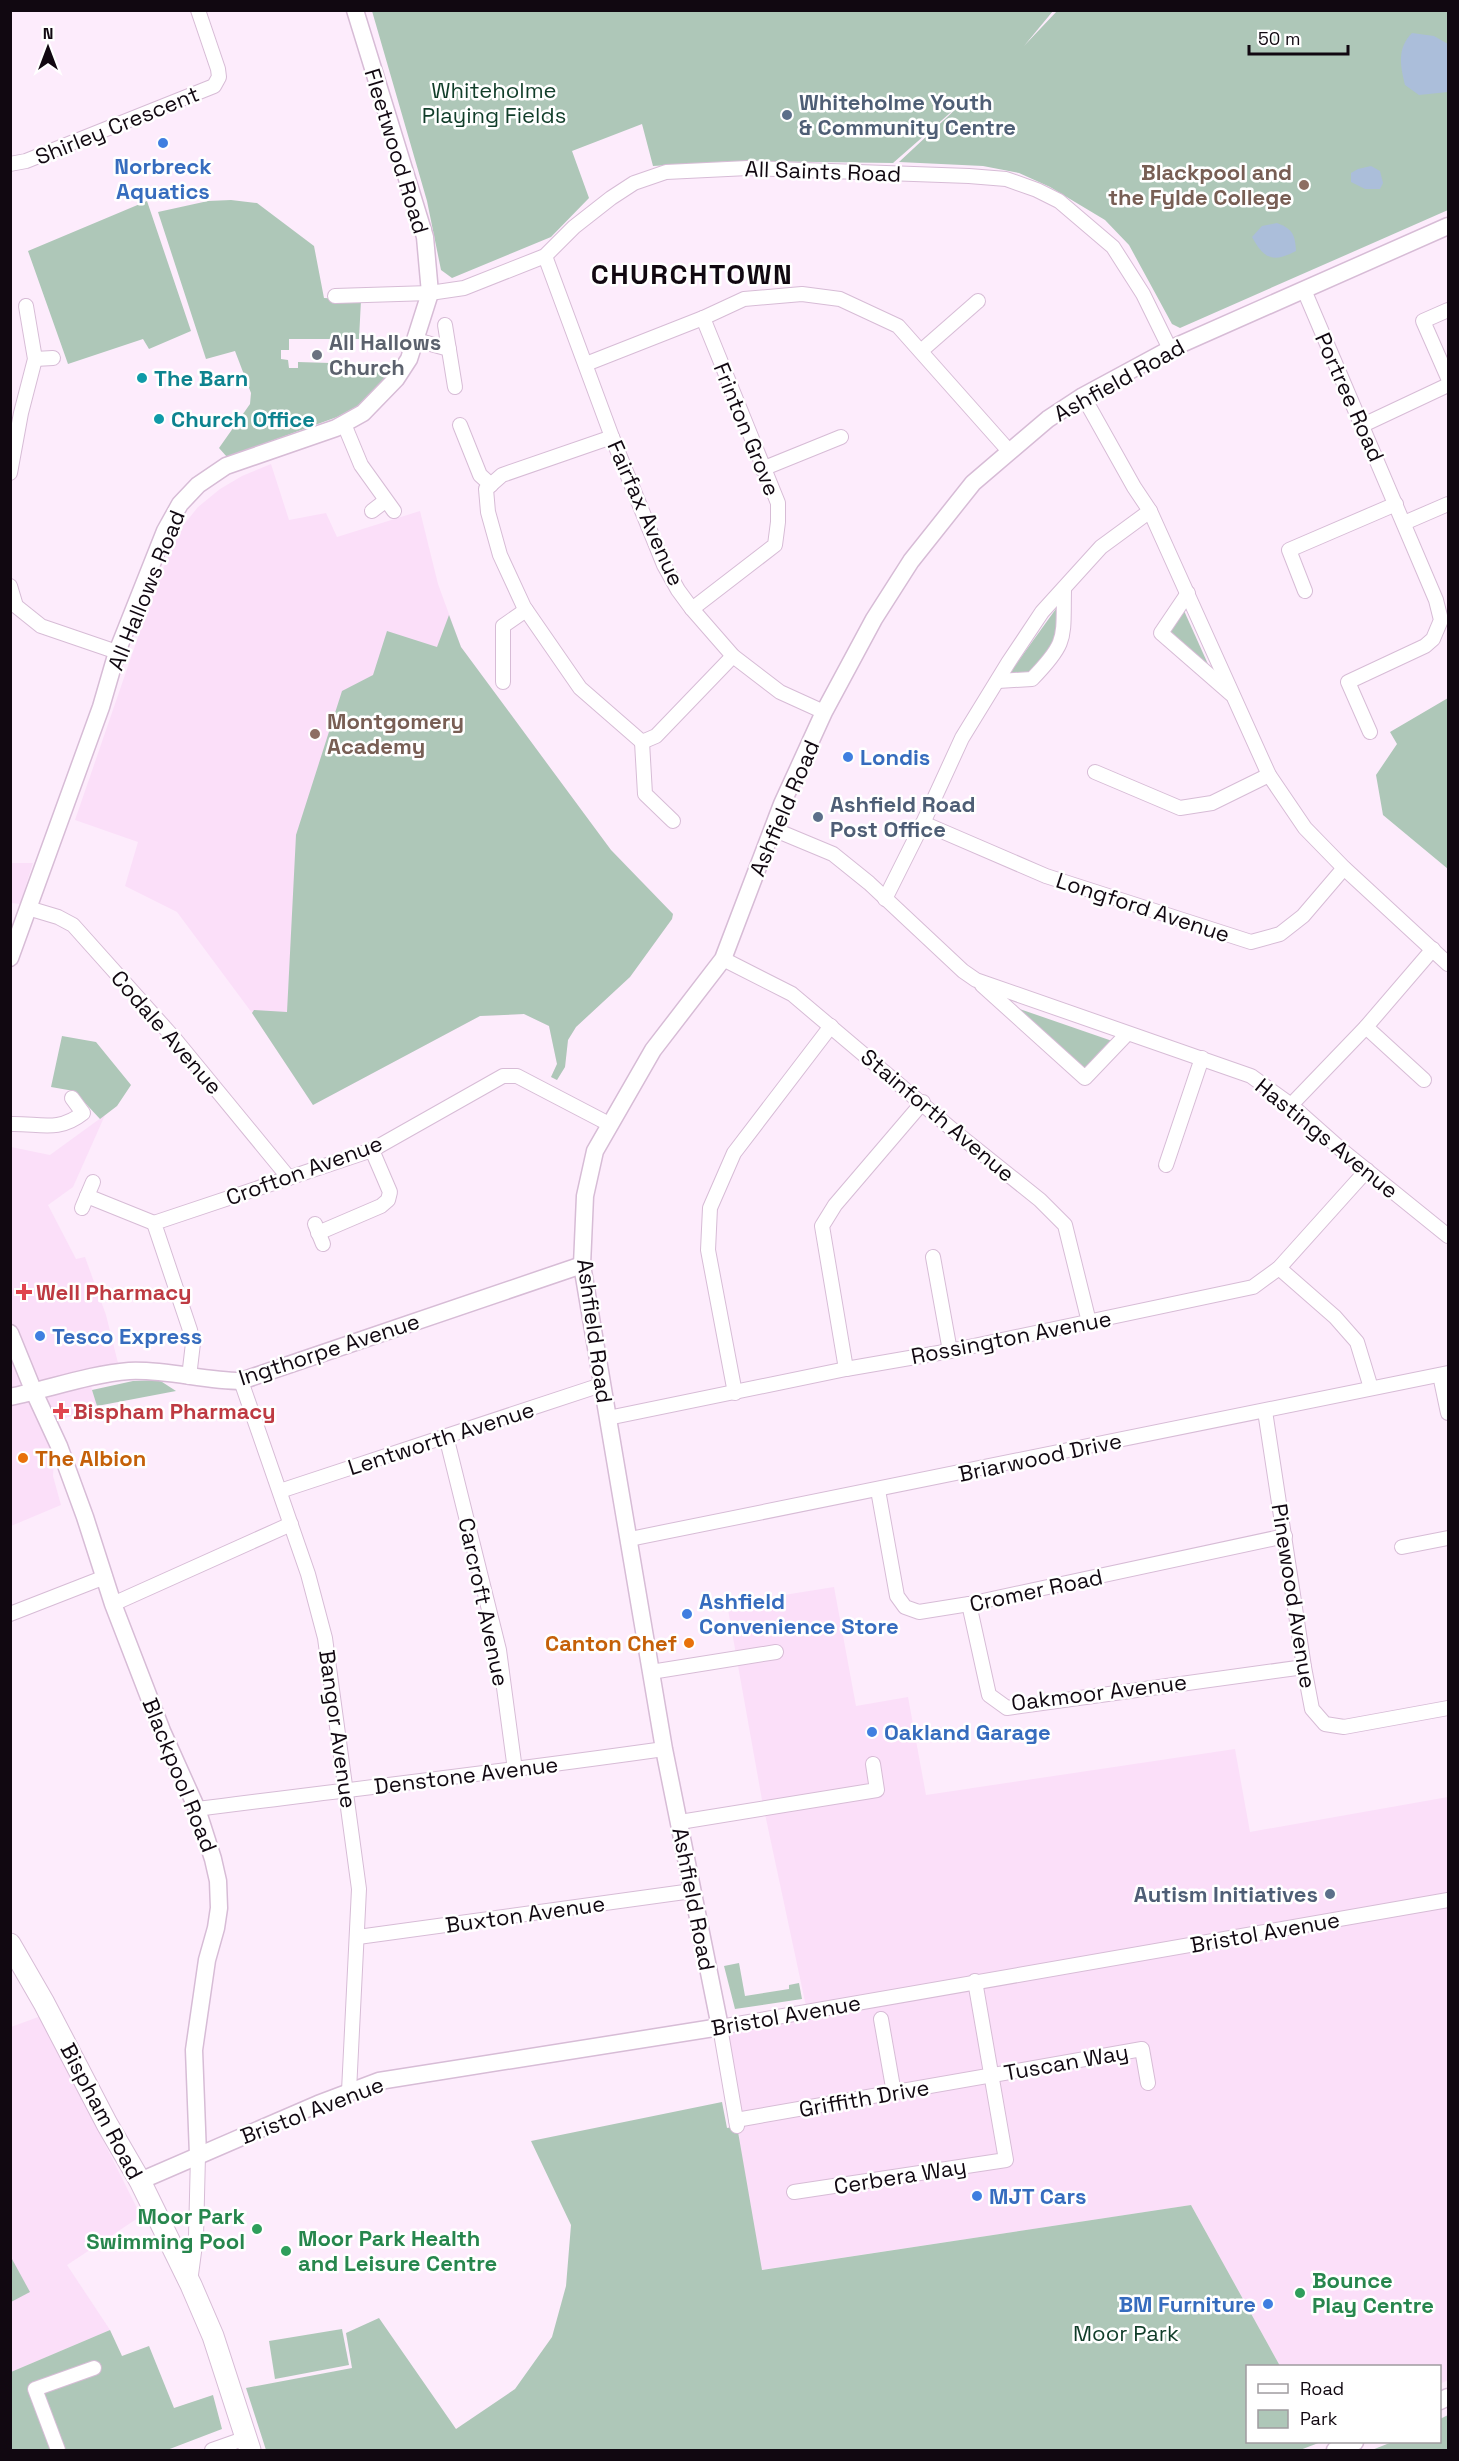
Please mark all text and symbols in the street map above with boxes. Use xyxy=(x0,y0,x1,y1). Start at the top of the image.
north arrow xyxy=(18,18,78,78)
scale bar xyxy=(1249,18,1348,56)
text: N xyxy=(43,23,53,44)
text: 50 m xyxy=(1258,27,1300,50)
street label: Fleetwood Road xyxy=(359,65,435,237)
park label: Whiteholme Playing Fields xyxy=(422,76,566,129)
street label: Shirley Crescent xyxy=(31,79,203,171)
place label: Whiteholme Youth & Community Centre xyxy=(799,88,1016,141)
marker: Whiteholme Youth & Community Centre xyxy=(780,108,794,122)
marker: Norbreck Aquatics xyxy=(156,136,170,150)
place label: Norbreck Aquatics xyxy=(114,152,212,205)
street label: All Saints Road xyxy=(744,154,902,188)
place label: Blackpool and the Fylde College xyxy=(1108,158,1292,211)
marker: Blackpool and the Fylde College xyxy=(1297,178,1311,192)
district label: CHURCHTOWN xyxy=(591,256,793,292)
place label: All Hallows Church xyxy=(329,328,441,381)
street label: Portree Road xyxy=(1309,328,1391,466)
street label: Ashfield Road xyxy=(1049,332,1189,428)
marker: All Hallows Church xyxy=(310,348,324,362)
street label: Frinton Grove xyxy=(708,358,786,500)
place label: The Barn xyxy=(154,364,248,392)
marker: The Barn xyxy=(135,371,149,385)
place label: Church Office xyxy=(171,405,315,433)
marker: Church Office xyxy=(152,412,166,426)
street label: Fairfax Avenue xyxy=(601,436,691,590)
street label: All Hallows Road xyxy=(101,506,191,674)
place label: Montgomery Academy xyxy=(327,707,464,760)
marker: Montgomery Academy xyxy=(308,727,322,741)
street label: Ashfield Road xyxy=(743,736,825,880)
place label: Londis xyxy=(860,743,930,771)
marker: Londis xyxy=(841,750,855,764)
place label: Ashfield Road Post Office xyxy=(830,790,976,843)
marker: Ashfield Road Post Office xyxy=(811,810,825,824)
street label: Longford Avenue xyxy=(1053,866,1233,948)
street label: Codale Avenue xyxy=(105,964,229,1100)
street label: Stainforth Avenue xyxy=(855,1042,1021,1188)
street label: Hastings Avenue xyxy=(1250,1072,1404,1204)
street label: Crofton Avenue xyxy=(222,1129,386,1211)
street label: Ashfield Road xyxy=(571,1257,619,1405)
place label: Well Pharmacy xyxy=(36,1278,192,1306)
marker: Well Pharmacy xyxy=(17,1285,31,1299)
street label: Rossington Avenue xyxy=(908,1304,1114,1370)
street label: Ingthorpe Avenue xyxy=(235,1307,423,1391)
place label: Tesco Express xyxy=(52,1322,202,1350)
marker: Tesco Express xyxy=(33,1329,47,1343)
street label: Lentworth Avenue xyxy=(344,1395,538,1481)
place label: Bispham Pharmacy xyxy=(73,1397,276,1425)
marker: Bispham Pharmacy xyxy=(54,1404,68,1418)
street label: Briarwood Drive xyxy=(956,1426,1124,1488)
place label: The Albion xyxy=(35,1444,146,1472)
marker: The Albion xyxy=(16,1451,30,1465)
street label: Pinewood Avenue xyxy=(1266,1502,1322,1690)
street label: Carcroft Avenue xyxy=(452,1515,516,1689)
street label: Cromer Road xyxy=(967,1562,1105,1618)
place label: Ashfield Convenience Store xyxy=(699,1587,899,1640)
marker: Ashfield Convenience Store xyxy=(680,1607,694,1621)
place label: Canton Chef xyxy=(545,1629,677,1657)
marker: Canton Chef xyxy=(682,1636,696,1650)
street label: Bangor Avenue xyxy=(313,1648,363,1810)
street label: Oakmoor Avenue xyxy=(1010,1667,1188,1717)
street label: Blackpool Road xyxy=(136,1694,224,1856)
place label: Oakland Garage xyxy=(884,1718,1051,1746)
marker: Oakland Garage xyxy=(865,1725,879,1739)
street label: Denstone Avenue xyxy=(372,1750,560,1800)
street label: Ashfield Road xyxy=(666,1825,722,1973)
place label: Autism Initiatives xyxy=(1134,1880,1318,1908)
marker: Autism Initiatives xyxy=(1323,1887,1337,1901)
street label: Buxton Avenue xyxy=(443,1889,607,1939)
street label: Bristol Avenue xyxy=(1188,1905,1342,1959)
street label: Bristol Avenue xyxy=(709,1988,863,2042)
street label: Tuscan Way xyxy=(1002,2037,1130,2087)
street label: Bispham Road xyxy=(54,2038,150,2184)
street label: Bristol Avenue xyxy=(236,2070,388,2150)
street label: Griffith Drive xyxy=(797,2073,931,2123)
street label: Cerbera Way xyxy=(832,2152,968,2200)
place label: MJT Cars xyxy=(989,2182,1087,2210)
marker: MJT Cars xyxy=(970,2189,984,2203)
place label: Moor Park Swimming Pool xyxy=(86,2202,246,2255)
marker: Moor Park Swimming Pool xyxy=(250,2222,264,2236)
place label: Moor Park Health and Leisure Centre xyxy=(298,2224,497,2277)
marker: Moor Park Health and Leisure Centre xyxy=(279,2244,293,2258)
place label: Bounce Play Centre xyxy=(1312,2266,1434,2319)
marker: Bounce Play Centre xyxy=(1293,2286,1307,2300)
place label: BM Furniture xyxy=(1118,2290,1256,2318)
marker: BM Furniture xyxy=(1261,2297,1275,2311)
park label: Moor Park xyxy=(1073,2319,1179,2347)
legend xyxy=(1246,2365,1441,2443)
text: Road xyxy=(1300,2377,1344,2400)
text: Park xyxy=(1300,2407,1338,2430)

